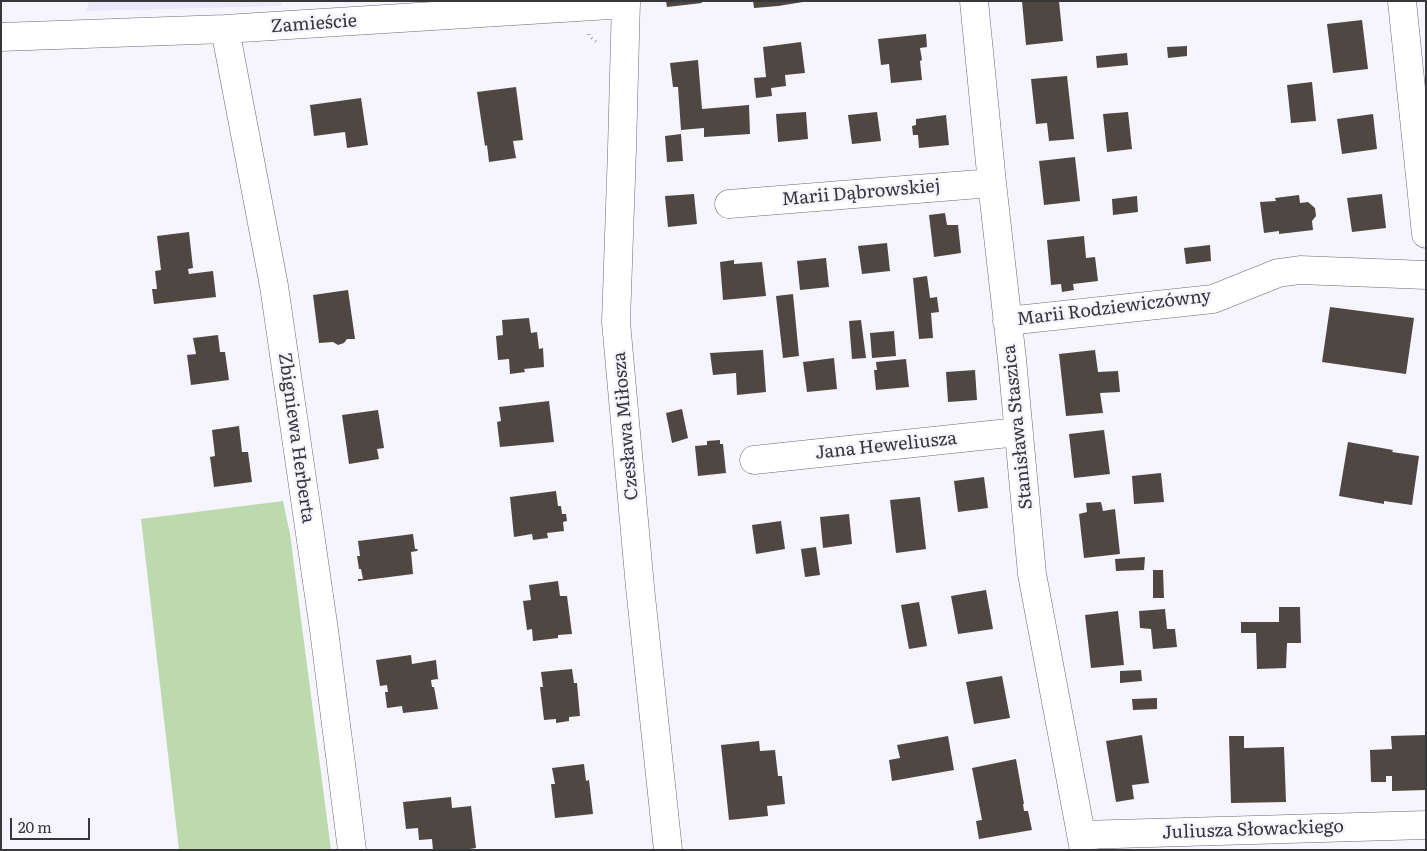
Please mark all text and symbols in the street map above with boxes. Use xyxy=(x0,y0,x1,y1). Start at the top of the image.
street label: Zamieście xyxy=(270,10,358,38)
street label: Marii Dąbrowskiej xyxy=(781,175,941,211)
street label: Marii Rodziewiczówny xyxy=(1016,285,1212,331)
street label: Stanisława Staszica xyxy=(999,344,1037,510)
street label: Zbigniewa Herberta xyxy=(273,351,319,525)
street label: Czesława Miłosza xyxy=(609,351,643,501)
street label: Jana Heweliusza xyxy=(814,428,958,464)
scale bar xyxy=(12,808,92,840)
text: 20 m xyxy=(18,815,52,838)
street label: Juliusza Słowackiego xyxy=(1162,816,1344,844)

